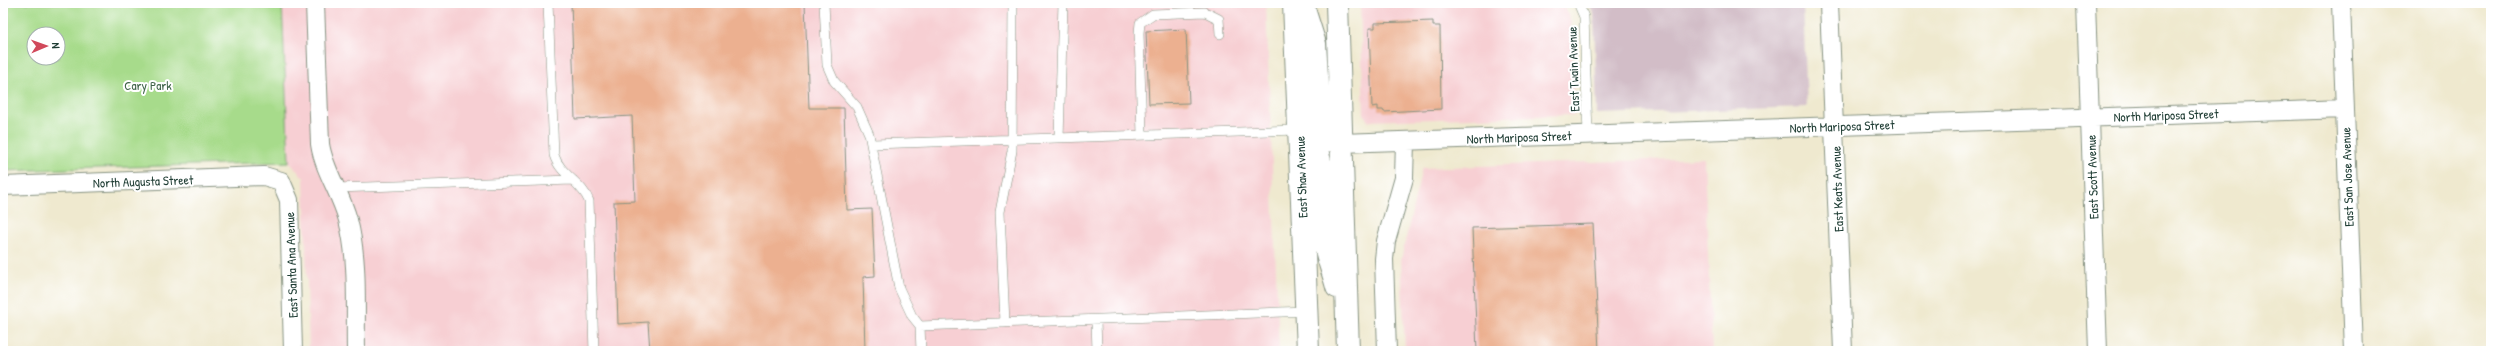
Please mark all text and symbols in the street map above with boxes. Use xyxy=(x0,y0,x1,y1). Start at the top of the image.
north arrow xyxy=(26,26,66,66)
street label: East Twain Avenue xyxy=(1563,26,1583,112)
text: N xyxy=(49,42,63,49)
park label: Cary Park xyxy=(124,76,172,94)
street label: North Mariposa Street xyxy=(2113,104,2219,126)
street label: North Mariposa Street xyxy=(1789,115,1895,137)
street label: North Mariposa Street xyxy=(1466,126,1572,148)
street label: East San Jose Avenue xyxy=(2336,127,2358,227)
street label: East Scott Avenue xyxy=(2082,134,2102,220)
street label: East Shaw Avenue xyxy=(1291,136,1311,218)
street label: East Keats Avenue xyxy=(1827,146,1847,232)
street label: North Augusta Street xyxy=(92,170,194,192)
street label: East Santa Ana Avenue xyxy=(280,212,302,318)

